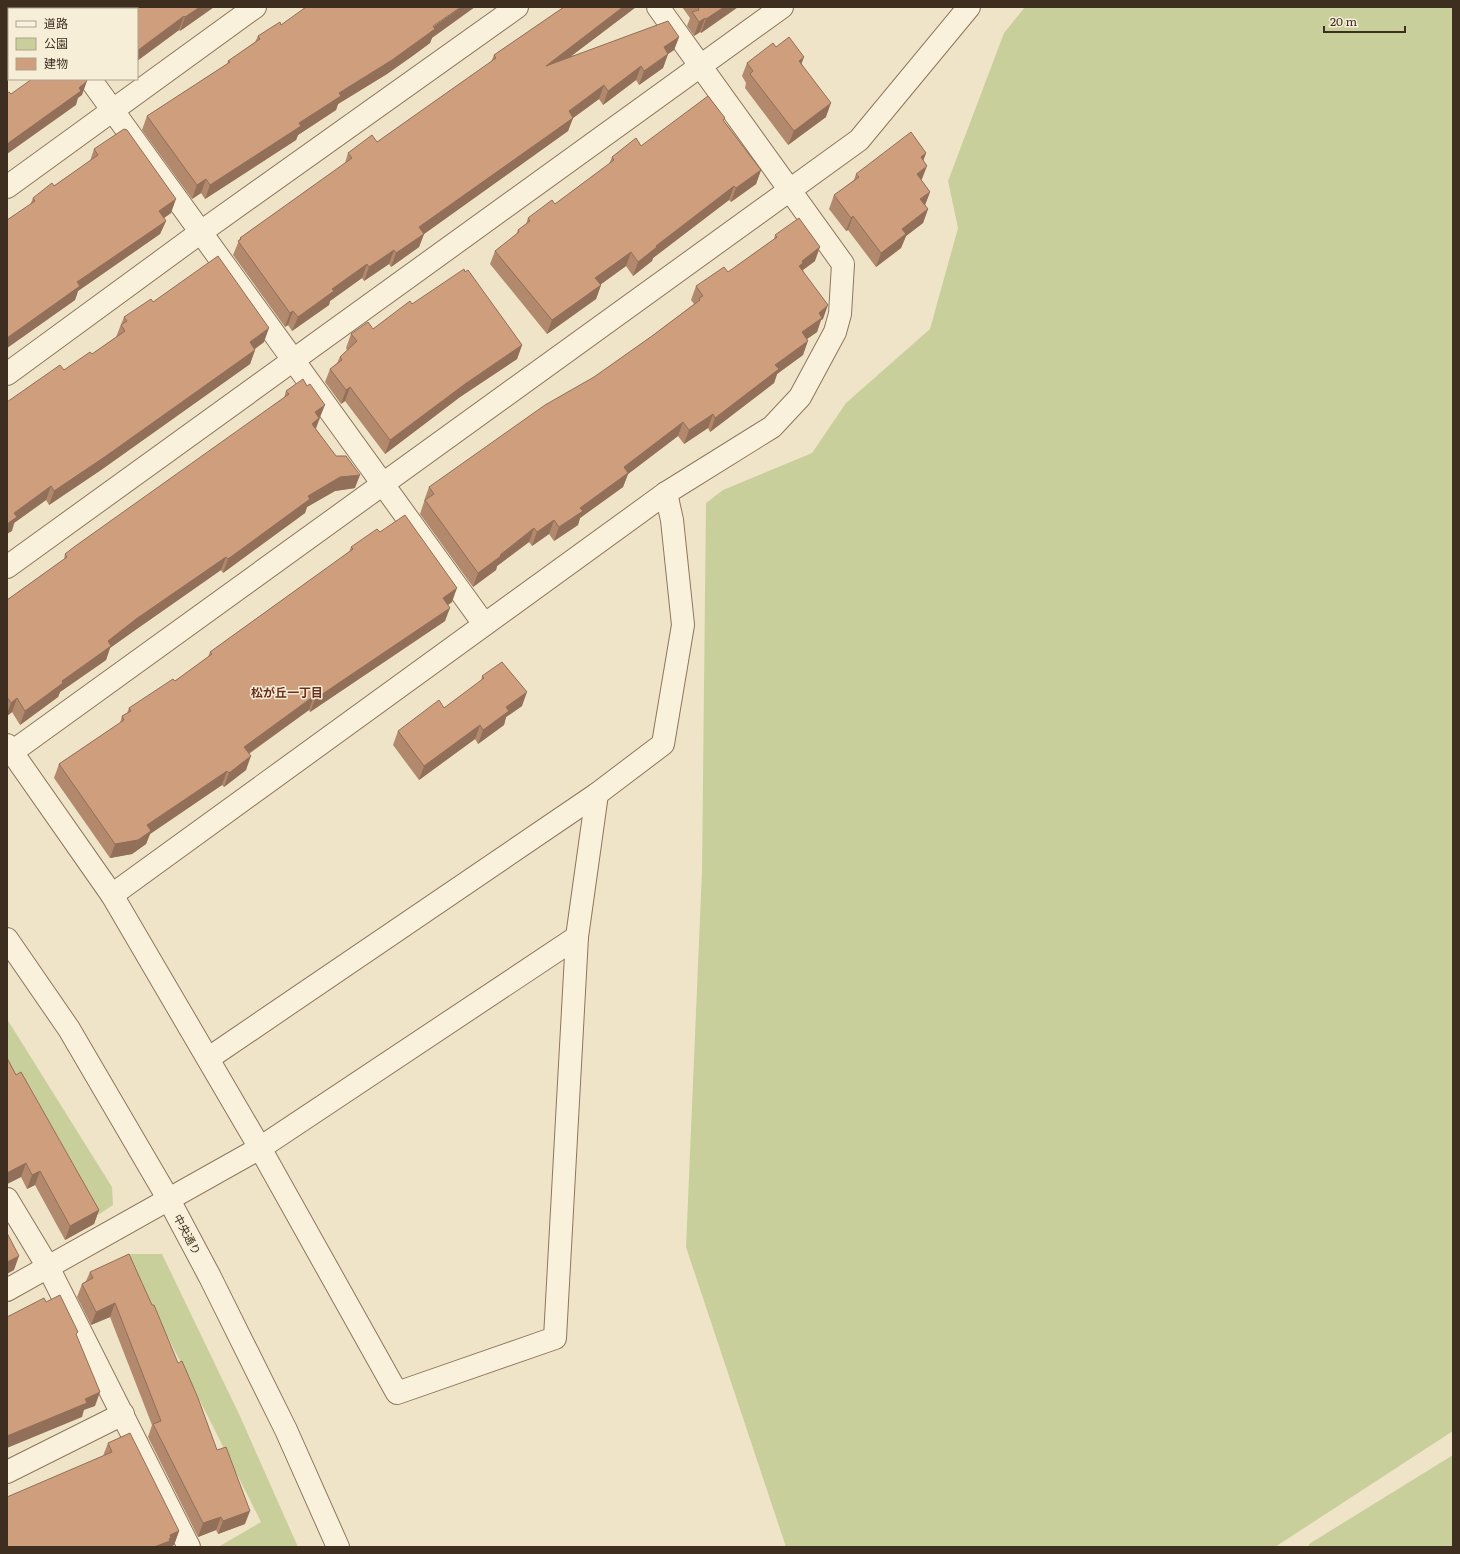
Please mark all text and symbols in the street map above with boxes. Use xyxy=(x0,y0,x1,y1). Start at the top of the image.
legend xyxy=(8,8,138,80)
scale bar xyxy=(1324,8,1405,34)
text: 20 m xyxy=(1330,12,1357,30)
text: 道路 xyxy=(44,14,68,32)
text: 公園 xyxy=(44,34,68,52)
text: 建物 xyxy=(44,54,68,72)
district label: 松が丘一丁目 xyxy=(251,683,323,701)
street label: 中央通り xyxy=(171,1211,205,1257)

